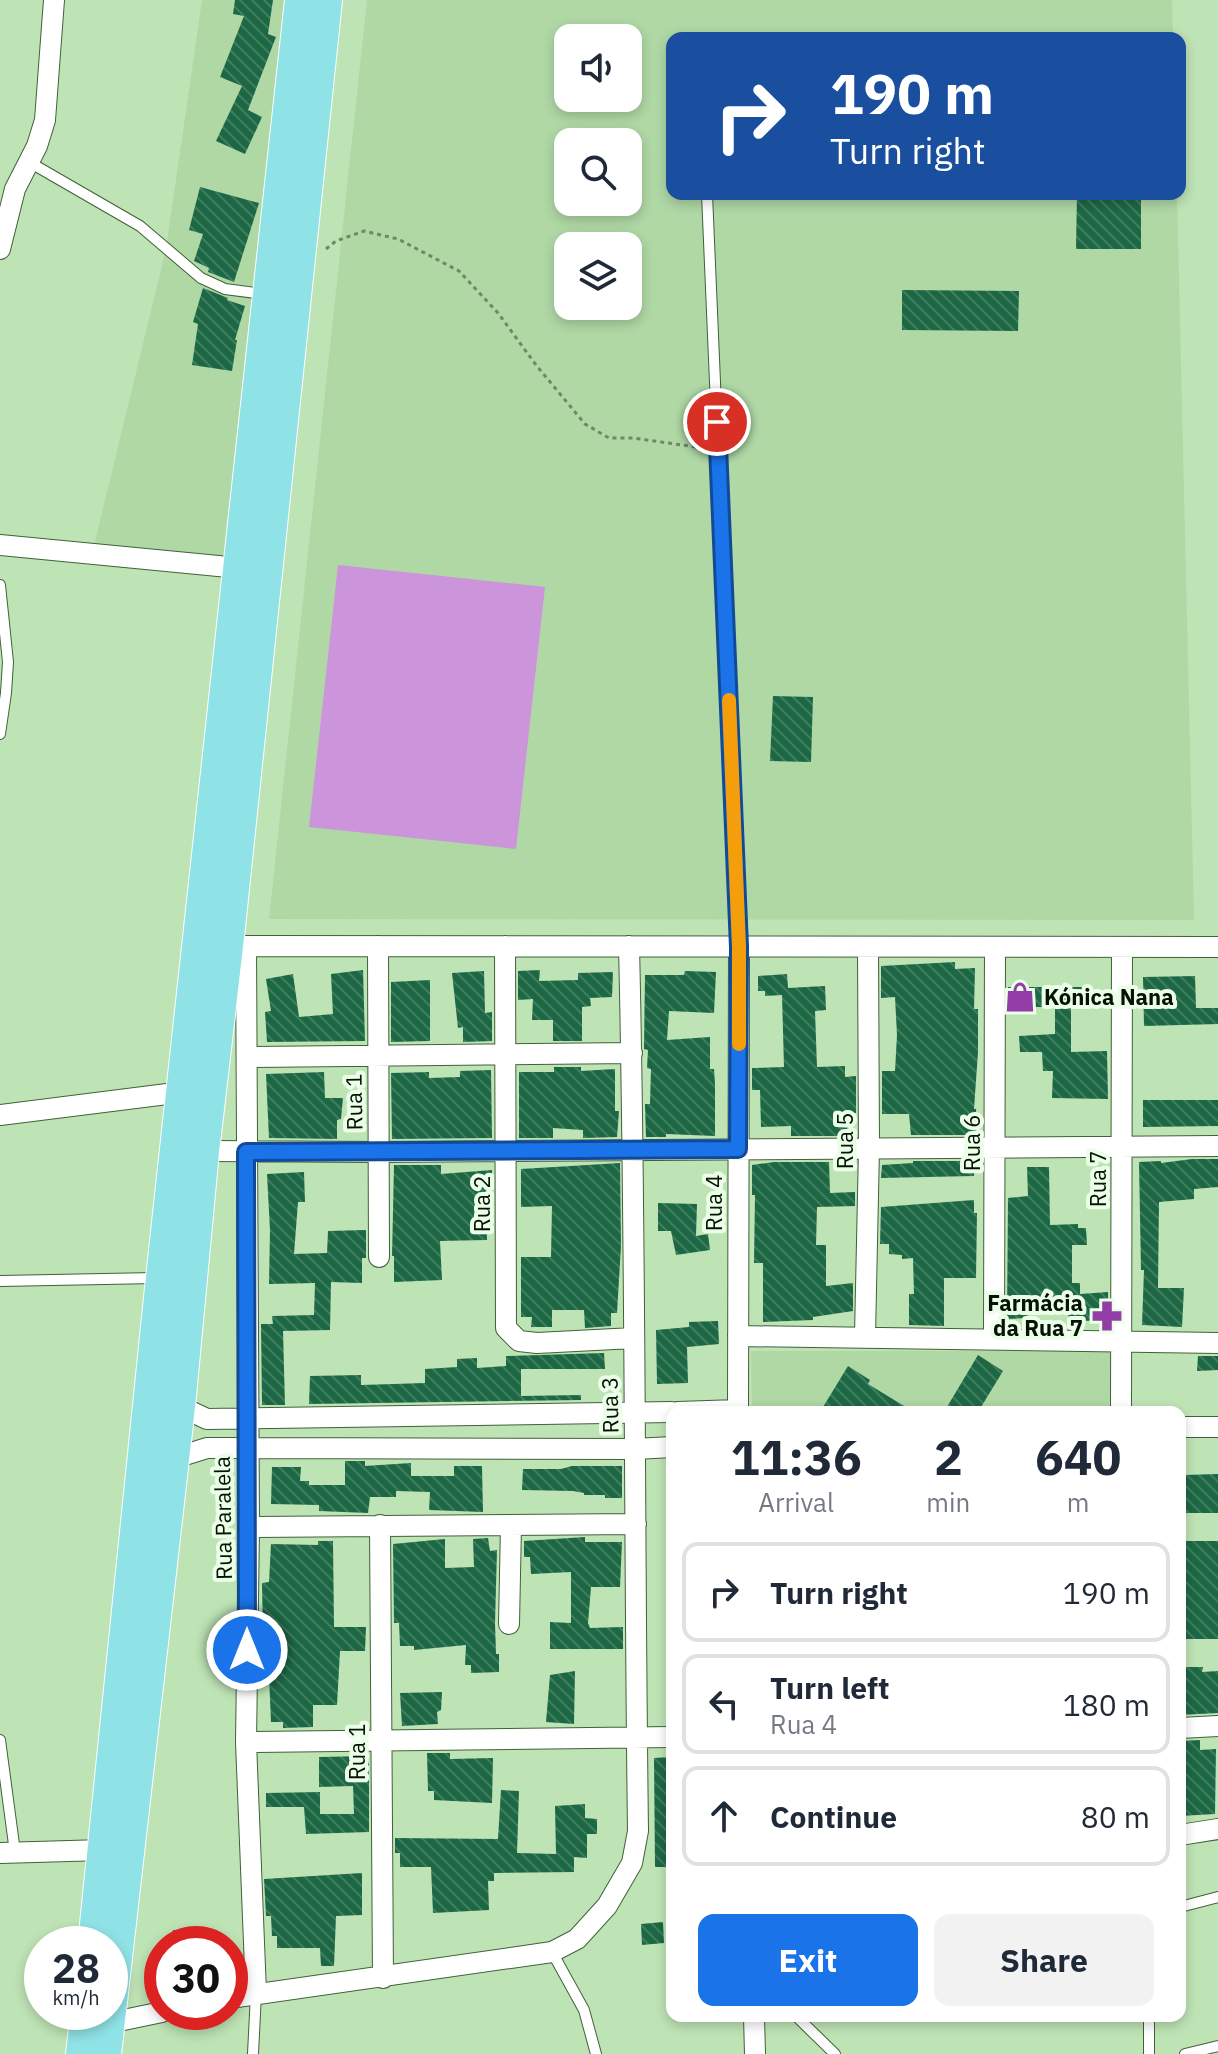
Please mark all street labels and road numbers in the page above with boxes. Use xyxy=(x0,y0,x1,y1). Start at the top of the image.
street label: Rua 1 xyxy=(339,1073,368,1131)
street label: Rua 5 xyxy=(830,1113,859,1169)
street label: Rua 6 xyxy=(957,1115,986,1171)
street label: Rua 7 xyxy=(1083,1151,1112,1207)
street label: Rua 4 xyxy=(699,1175,728,1231)
street label: Rua 2 xyxy=(467,1176,496,1232)
street label: Rua 3 xyxy=(595,1376,624,1434)
street label: Rua Paralela xyxy=(207,1456,238,1580)
street label: Rua 1 xyxy=(342,1724,371,1780)

